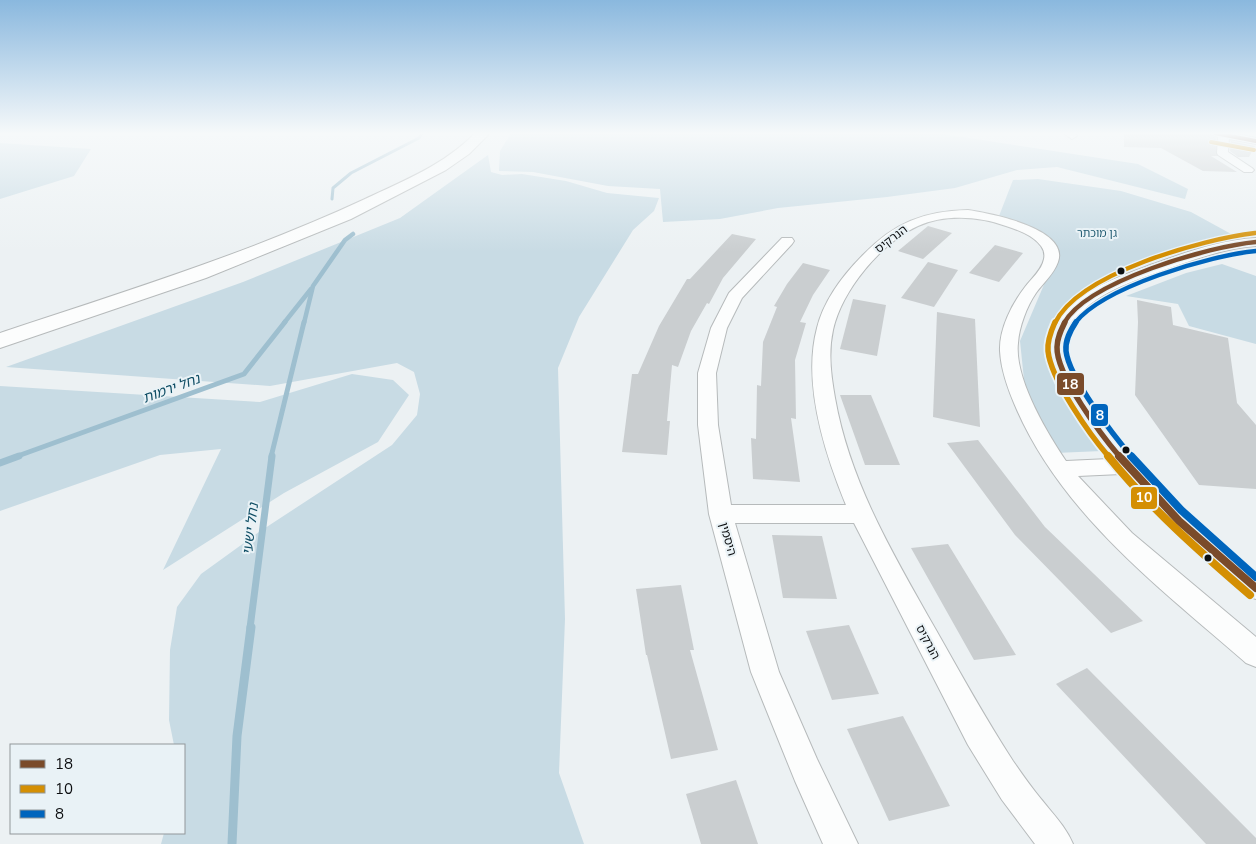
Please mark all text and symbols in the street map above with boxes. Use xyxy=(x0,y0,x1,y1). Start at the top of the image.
street label: הנרקיס xyxy=(871,221,911,257)
park label: גן מוכתר xyxy=(1077,226,1117,241)
unlabelled marker xyxy=(1116,266,1126,276)
water label: נחל ירמות xyxy=(140,369,204,408)
line badge: 18 xyxy=(1056,372,1085,396)
text: 18 xyxy=(1062,375,1078,394)
line badge: 8 xyxy=(1090,403,1109,427)
text: 8 xyxy=(1096,406,1104,425)
unlabelled marker xyxy=(1121,445,1131,455)
line badge: 10 xyxy=(1130,486,1158,510)
text: 10 xyxy=(1136,488,1152,507)
water label: נחל ישעי xyxy=(238,500,263,556)
street label: היסמין xyxy=(716,520,740,558)
unlabelled marker xyxy=(1203,553,1213,563)
street label: הנרקיס xyxy=(912,622,944,662)
legend xyxy=(10,744,185,834)
text: 18 xyxy=(55,754,73,774)
text: 10 xyxy=(55,779,73,799)
text: 8 xyxy=(55,804,64,824)

